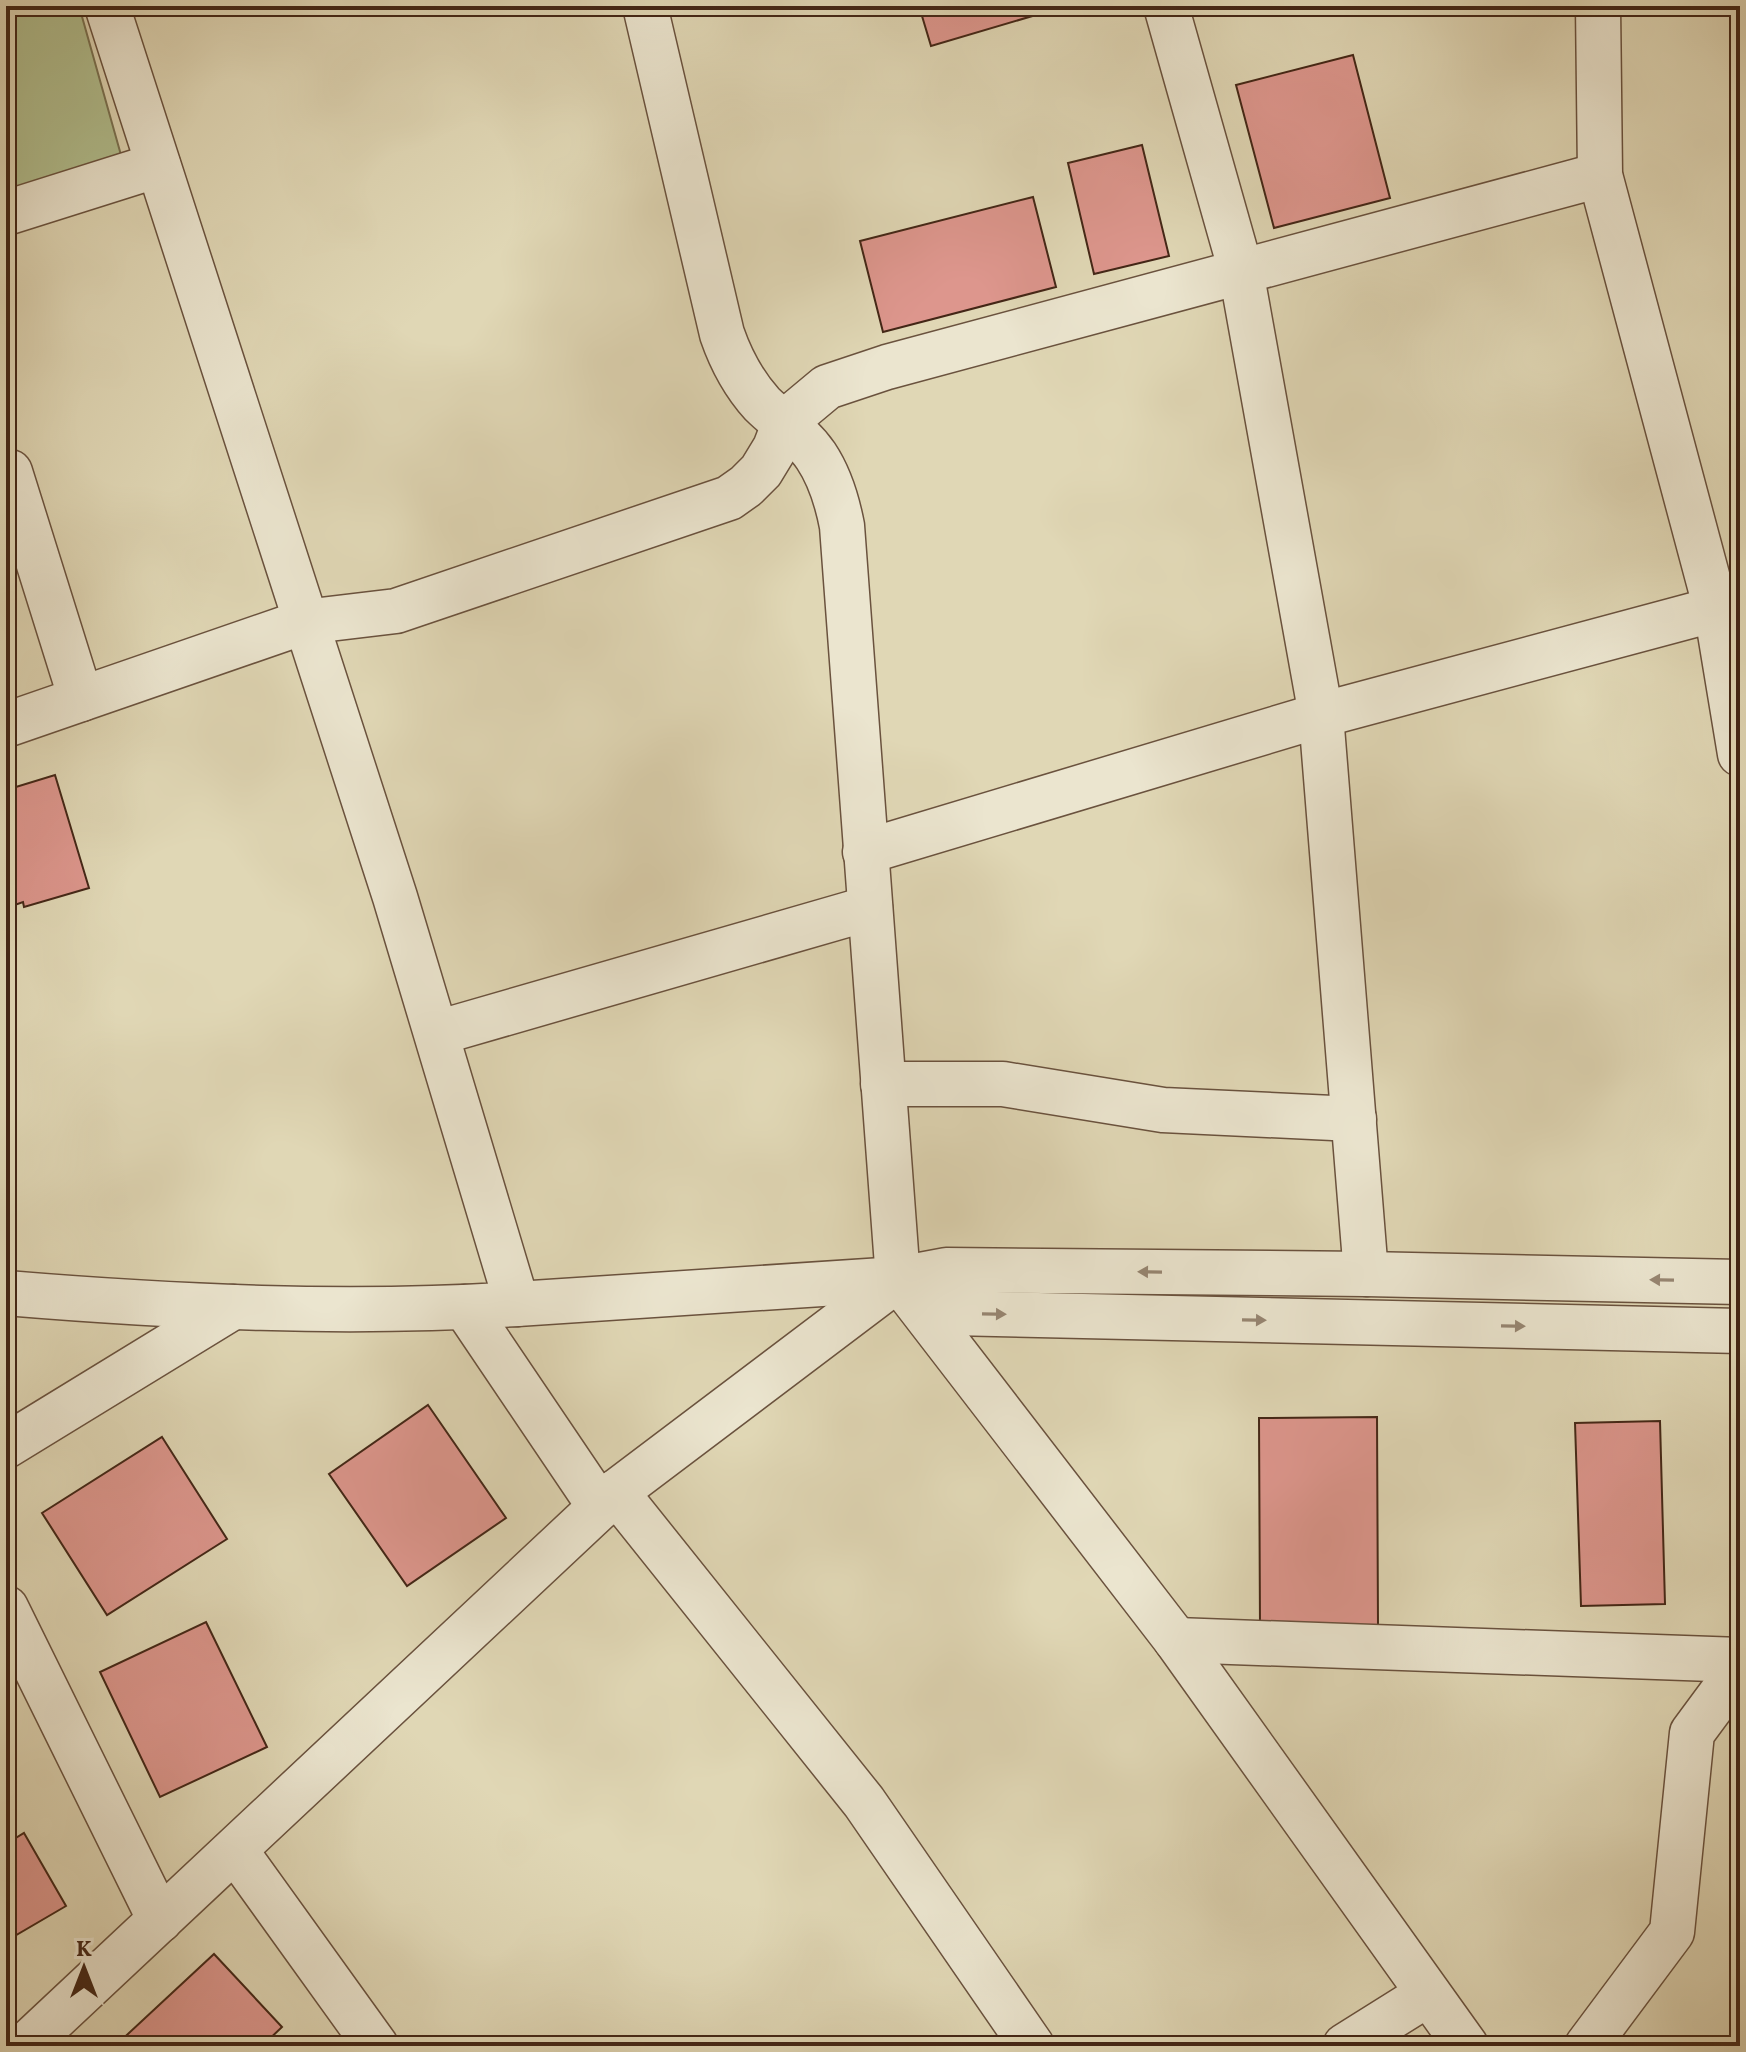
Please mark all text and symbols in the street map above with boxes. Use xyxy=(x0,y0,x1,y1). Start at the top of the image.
one-way arrow xyxy=(1137,1266,1162,1278)
one-way arrow xyxy=(1649,1274,1674,1287)
one-way arrow xyxy=(982,1308,1007,1320)
one-way arrow xyxy=(1242,1314,1267,1326)
one-way arrow xyxy=(1501,1319,1526,1332)
north arrow xyxy=(44,1928,124,2008)
text: K xyxy=(76,1935,92,1966)

